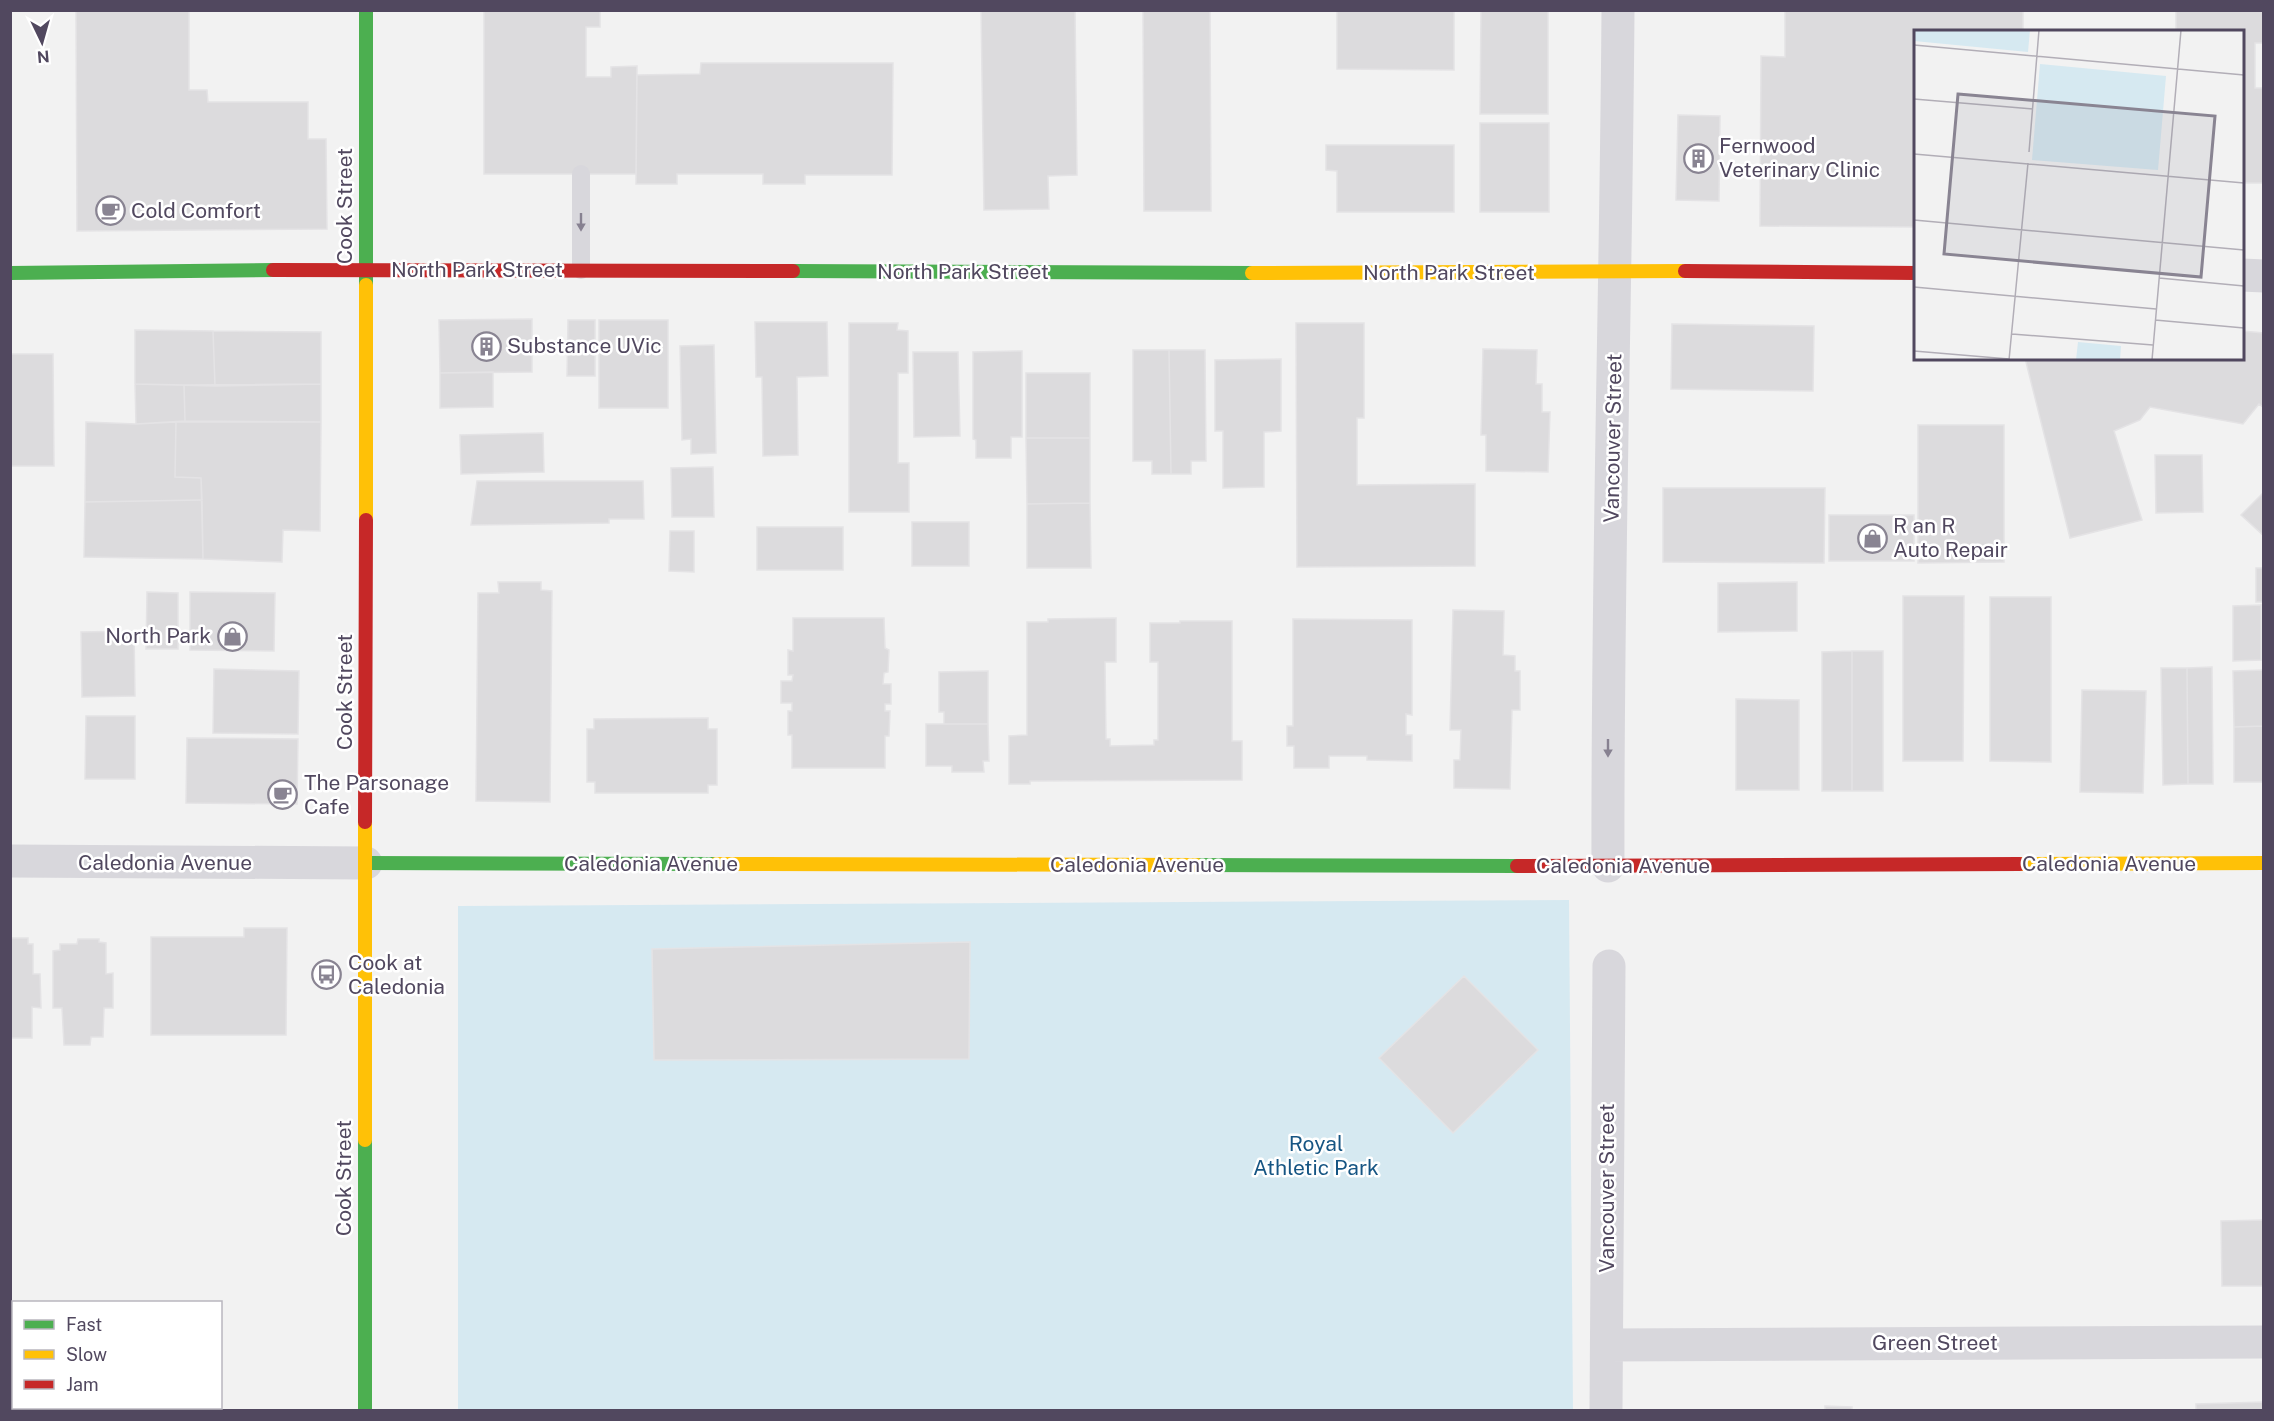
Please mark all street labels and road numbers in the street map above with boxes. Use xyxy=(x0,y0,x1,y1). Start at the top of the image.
street label: Cook Street xyxy=(332,148,357,264)
street label: North Park Street xyxy=(391,257,563,282)
street label: North Park Street xyxy=(877,259,1049,284)
street label: North Park Street xyxy=(1363,260,1535,285)
street label: Vancouver Street xyxy=(1599,353,1626,523)
street label: Cook Street xyxy=(332,634,357,750)
street label: Caledonia Avenue xyxy=(78,850,252,875)
street label: Caledonia Avenue xyxy=(564,851,738,876)
street label: Caledonia Avenue xyxy=(2022,851,2196,876)
street label: Caledonia Avenue xyxy=(1050,852,1224,877)
street label: Caledonia Avenue xyxy=(1536,853,1710,878)
street label: Vancouver Street xyxy=(1594,1103,1619,1273)
street label: Cook Street xyxy=(331,1120,356,1236)
street label: Green Street xyxy=(1872,1330,1998,1355)

